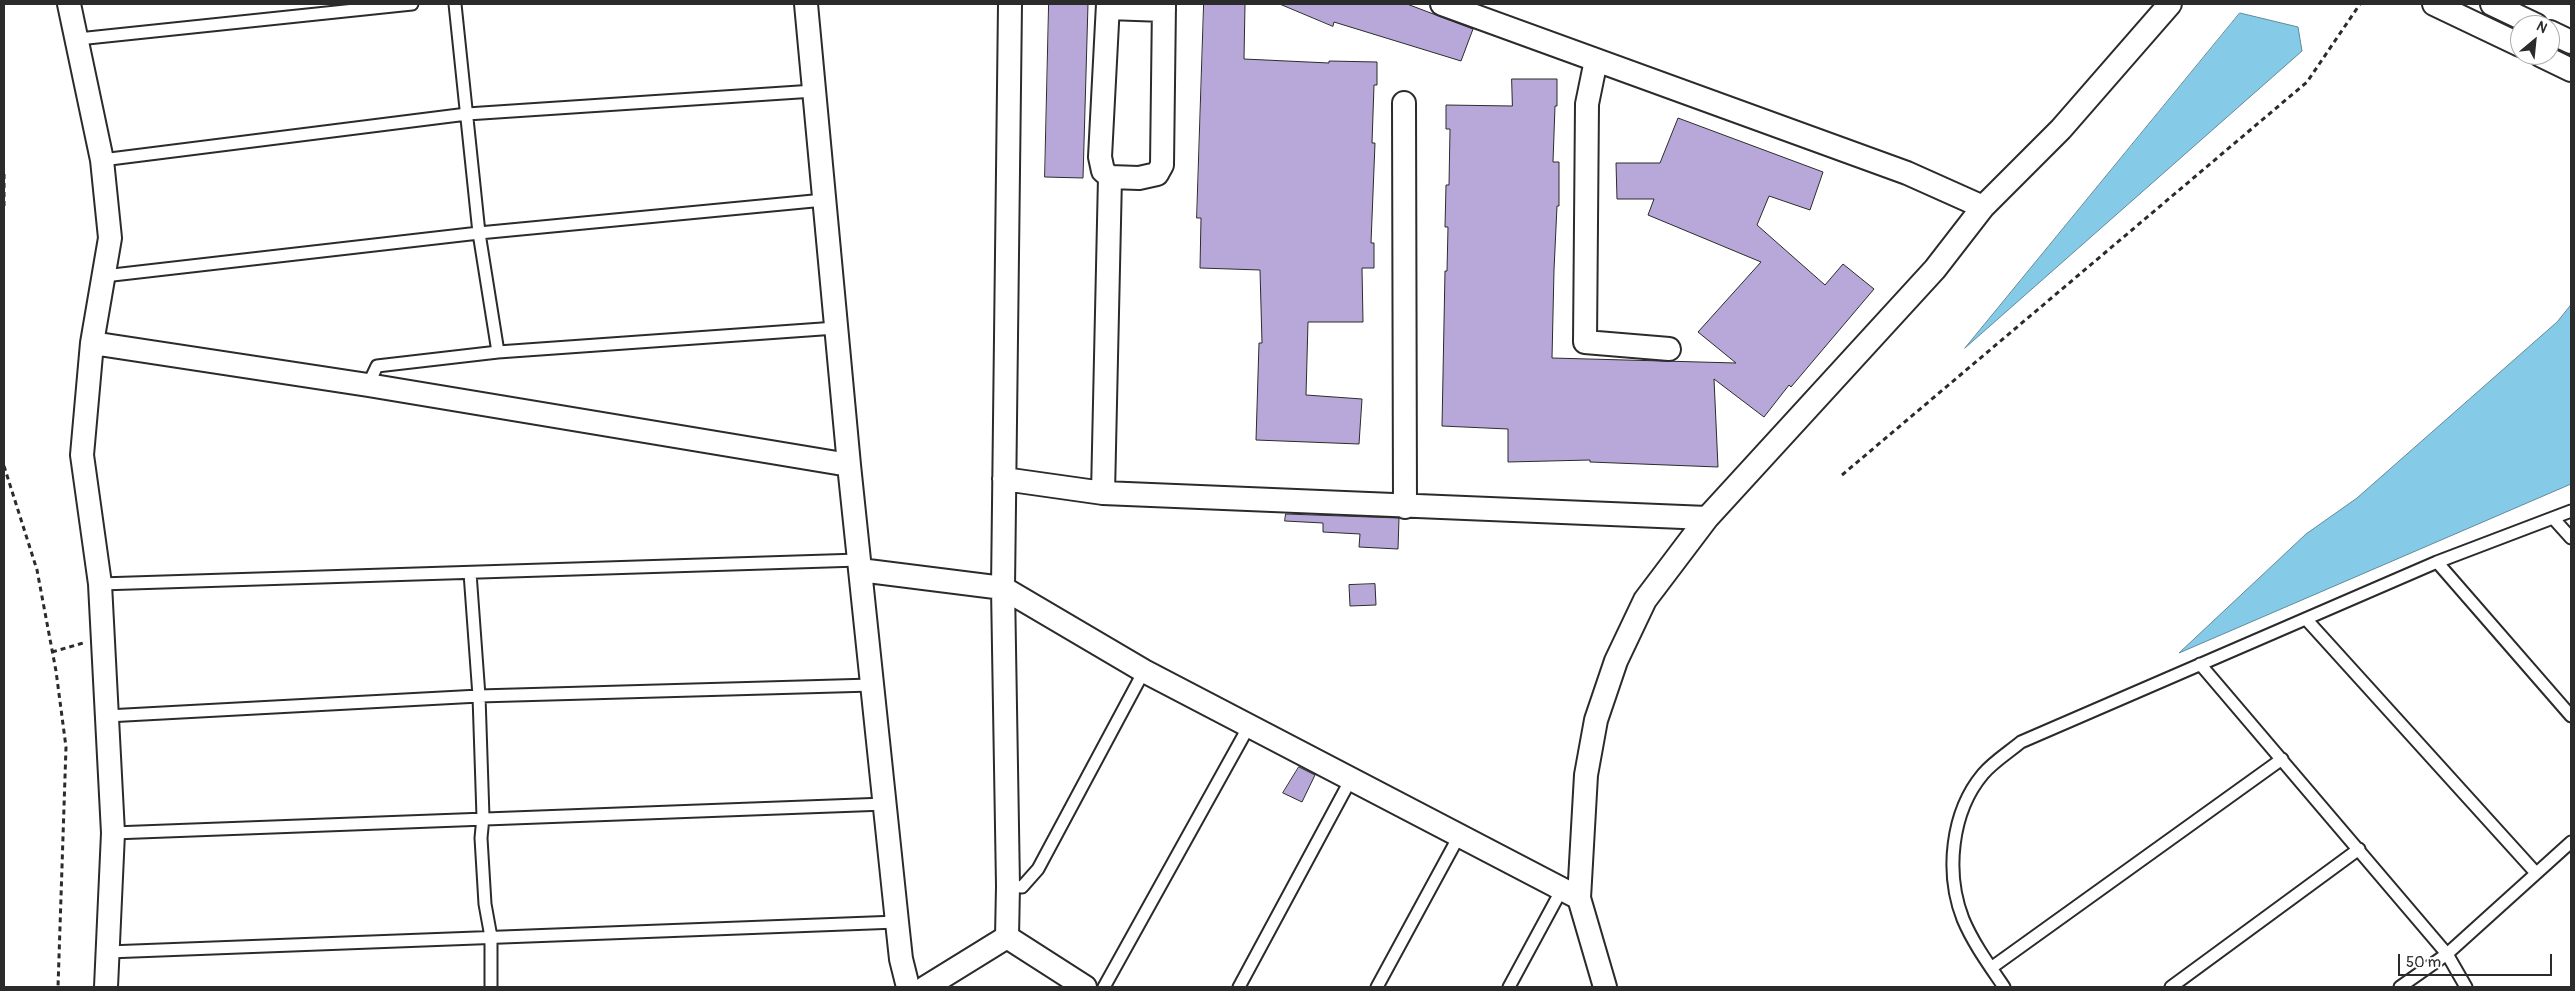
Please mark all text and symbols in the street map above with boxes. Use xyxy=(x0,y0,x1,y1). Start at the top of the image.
north arrow xyxy=(2510,15,2560,65)
text: N xyxy=(2534,17,2550,37)
scale bar xyxy=(2400,944,2554,976)
text: 50 m xyxy=(2406,953,2441,972)

